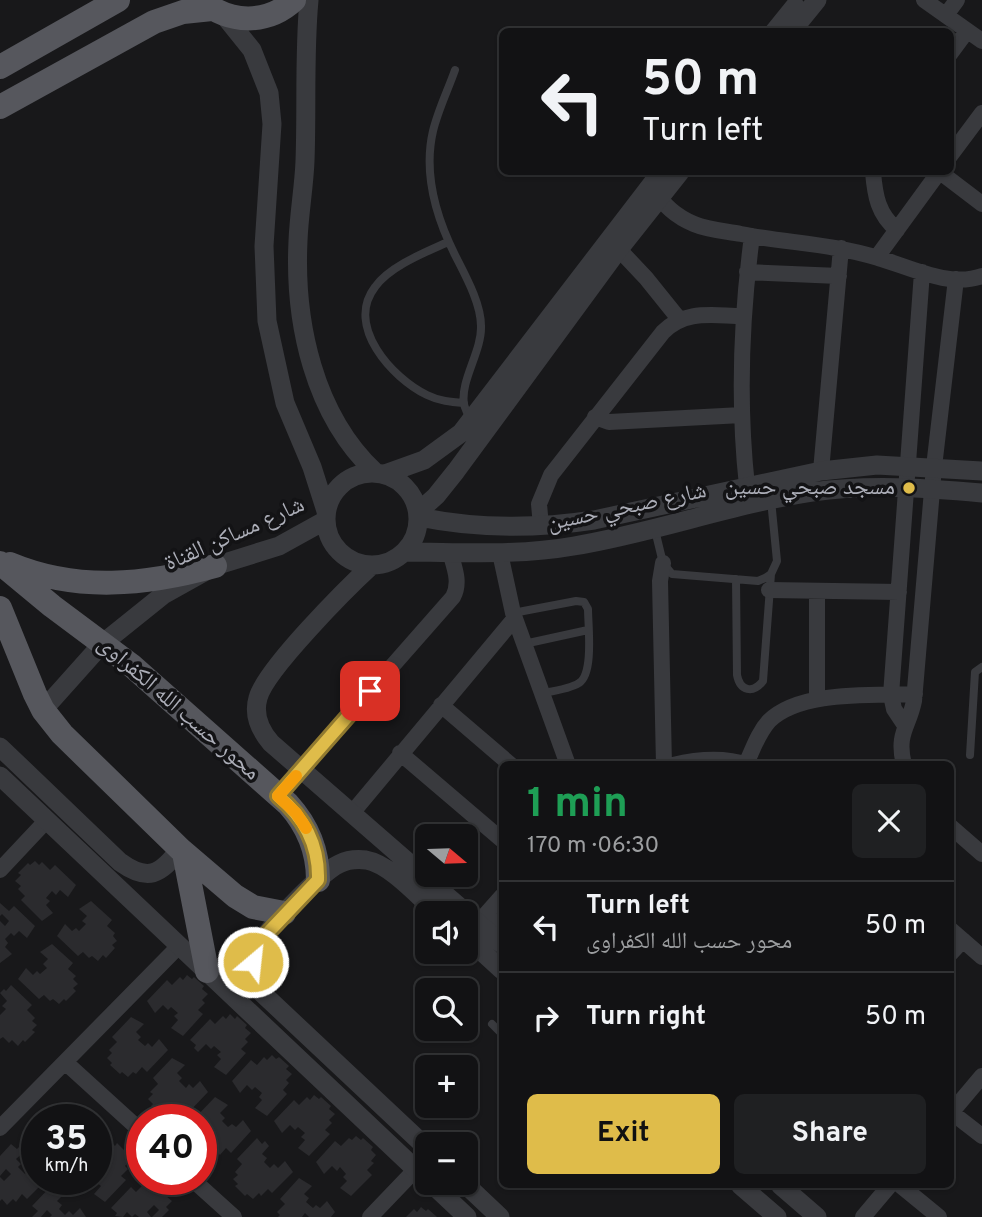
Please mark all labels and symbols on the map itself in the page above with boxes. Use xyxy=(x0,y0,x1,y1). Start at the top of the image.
place label: مسجد صبحي حسين xyxy=(725,474,895,504)
street label: شارع صبحي حسين xyxy=(545,477,710,541)
marker: مسجد صبحي حسين xyxy=(901,480,917,496)
street label: شارع مساكن القناة xyxy=(160,491,310,579)
street label: محور حسب الله الكفراوى xyxy=(91,630,265,788)
pin xyxy=(340,661,400,721)
north arrow xyxy=(415,824,478,887)
position arrow xyxy=(216,925,290,999)
speed limit sign: 40 xyxy=(126,1104,217,1195)

